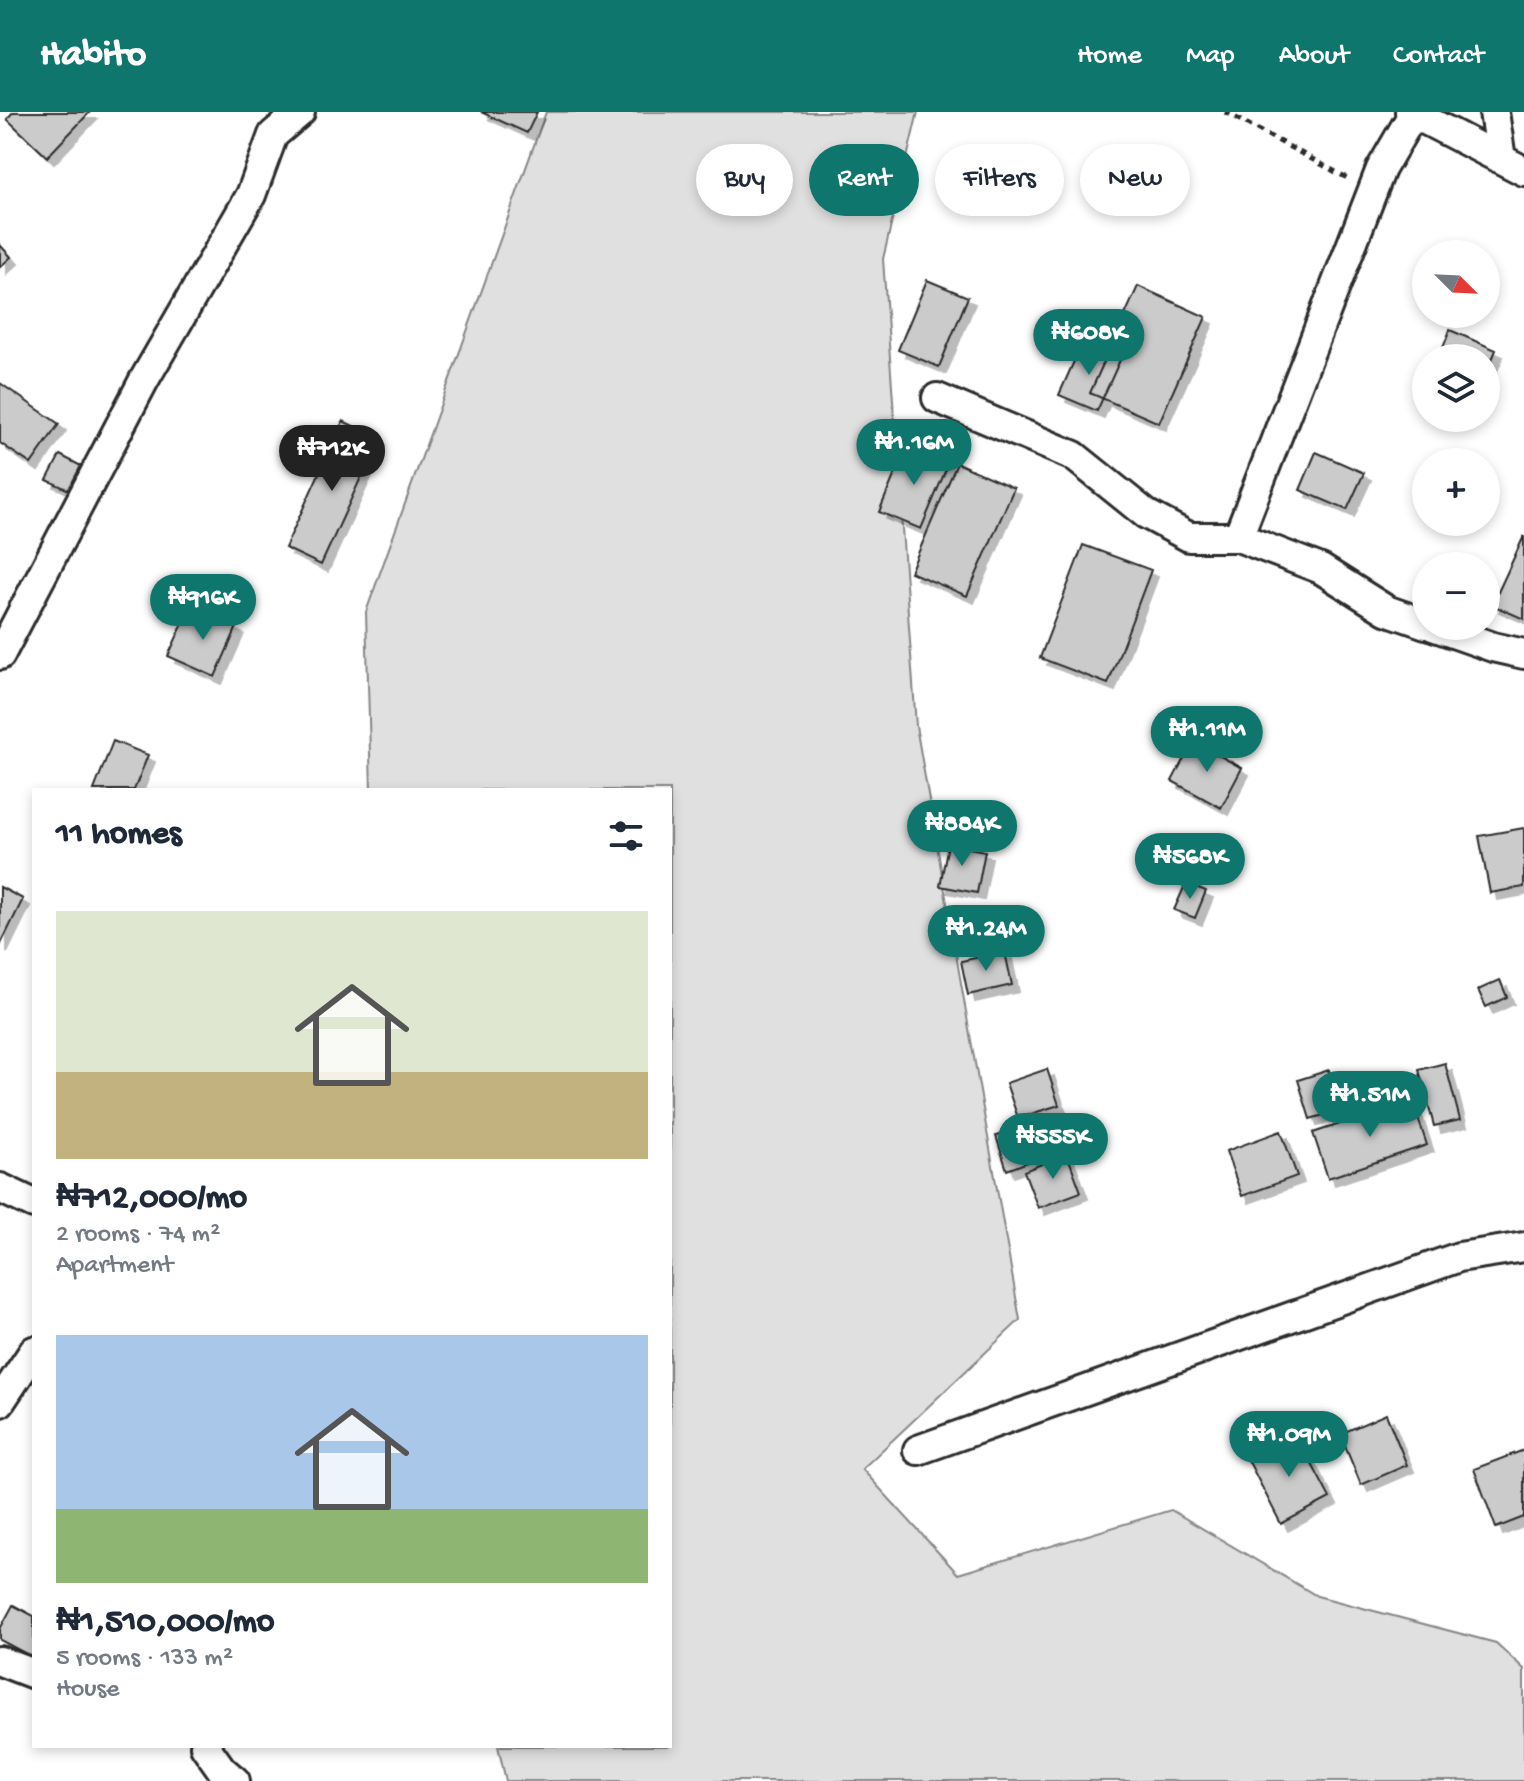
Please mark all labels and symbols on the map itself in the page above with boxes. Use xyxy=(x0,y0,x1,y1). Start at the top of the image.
north arrow xyxy=(1412,240,1500,328)
pin: ₦608K xyxy=(1033,309,1145,377)
pin: ₦1.16M xyxy=(849,419,979,487)
pin: ₦712K xyxy=(276,425,388,493)
pin: ₦916K xyxy=(147,574,259,642)
pin: ₦1.11M xyxy=(1142,706,1272,774)
pin: ₦884K xyxy=(906,800,1018,868)
pin: ₦568K xyxy=(1134,833,1246,901)
pin: ₦1.24M xyxy=(921,905,1051,973)
pin: ₦1.51M xyxy=(1305,1071,1435,1139)
pin: ₦555K xyxy=(997,1113,1109,1181)
pin: ₦1.09M xyxy=(1224,1411,1354,1479)

